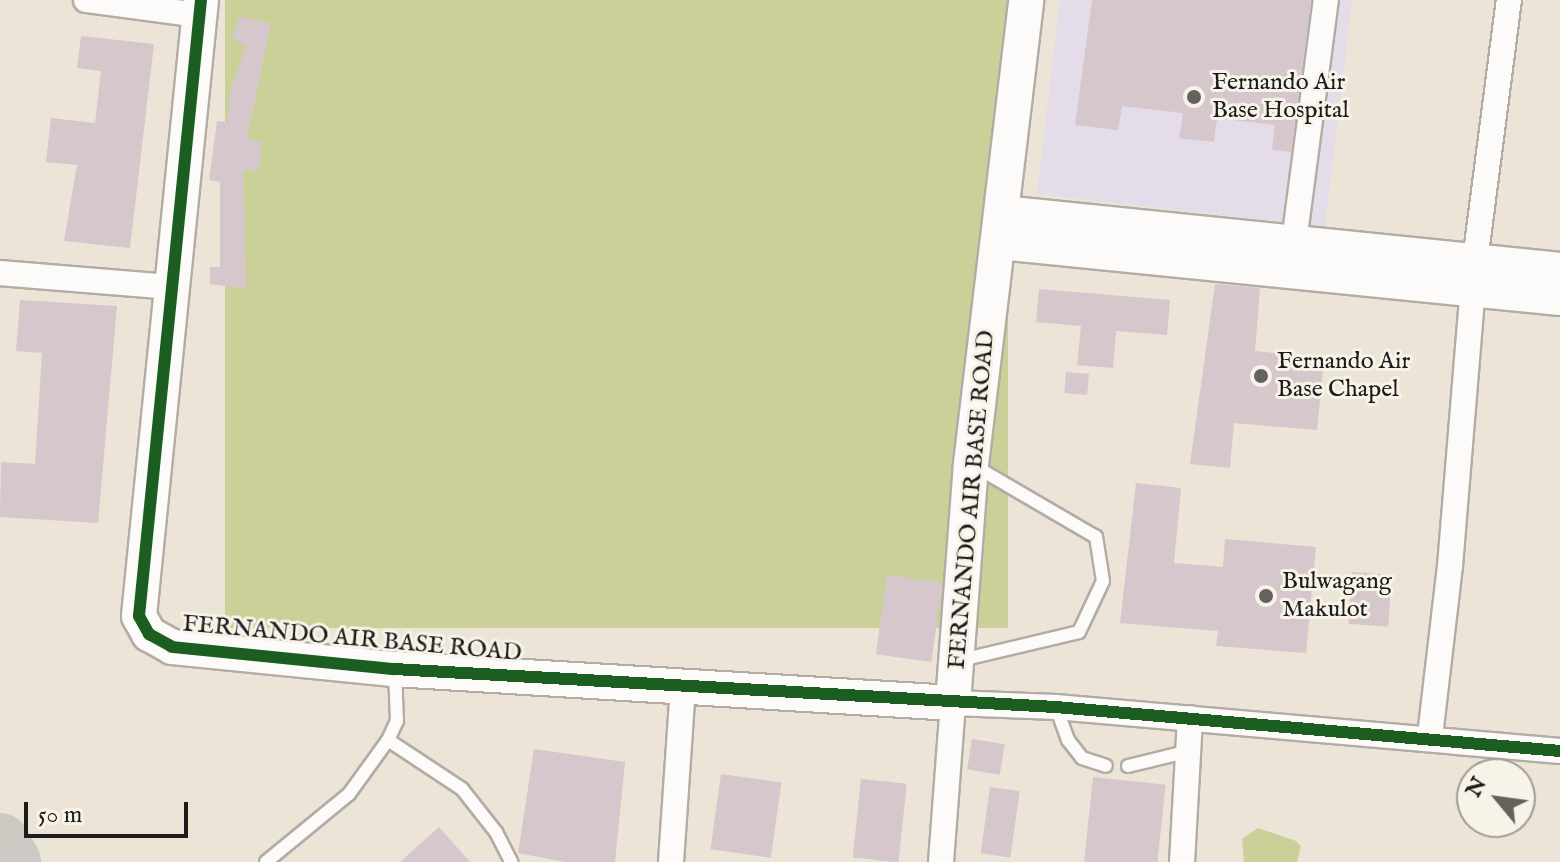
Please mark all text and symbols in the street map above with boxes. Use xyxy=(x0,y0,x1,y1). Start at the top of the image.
place label: Fernando Air Base Hospital xyxy=(1212,69,1349,125)
marker: Fernando Air Base Hospital xyxy=(1183,86,1205,108)
street label: FERNANDO AIR BASE ROAD xyxy=(943,329,1001,671)
place label: Fernando Air Base Chapel xyxy=(1277,348,1410,404)
marker: Fernando Air Base Chapel xyxy=(1252,367,1270,385)
place label: Bulwagang Makulot xyxy=(1282,568,1392,624)
marker: Bulwagang Makulot xyxy=(1257,587,1275,605)
street label: FERNANDO AIR BASE ROAD xyxy=(181,610,523,668)
north arrow xyxy=(1456,758,1536,838)
text: N xyxy=(1460,772,1494,802)
scale bar xyxy=(28,786,192,836)
text: 50 m xyxy=(38,800,82,831)

